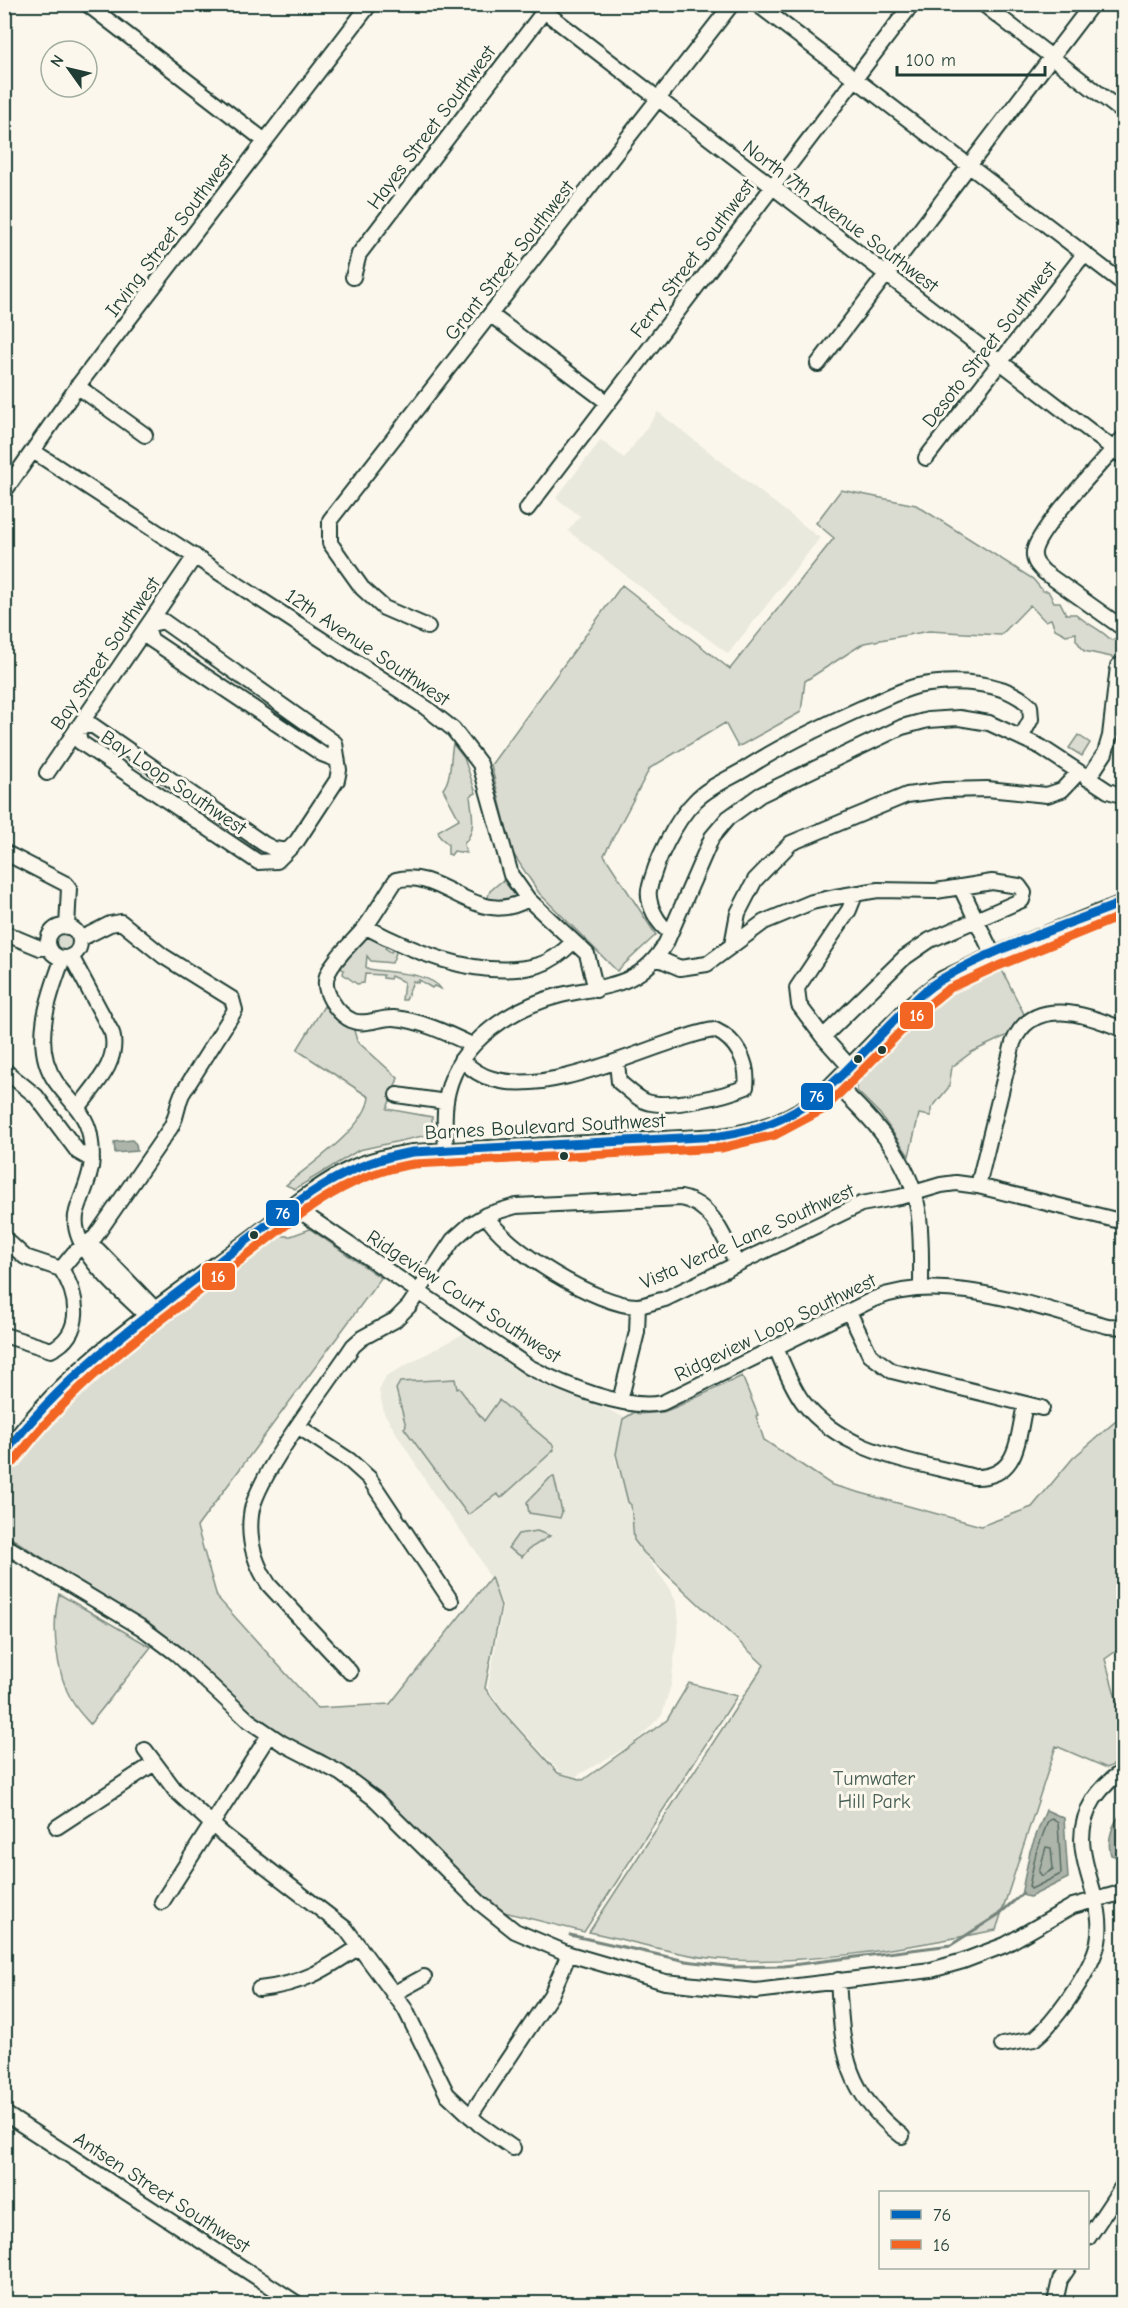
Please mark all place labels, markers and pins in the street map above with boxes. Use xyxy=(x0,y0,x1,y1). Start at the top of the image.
unlabelled marker xyxy=(876,1044,888,1056)
unlabelled marker xyxy=(852,1053,864,1065)
unlabelled marker xyxy=(558,1150,570,1162)
unlabelled marker xyxy=(248,1229,260,1241)

